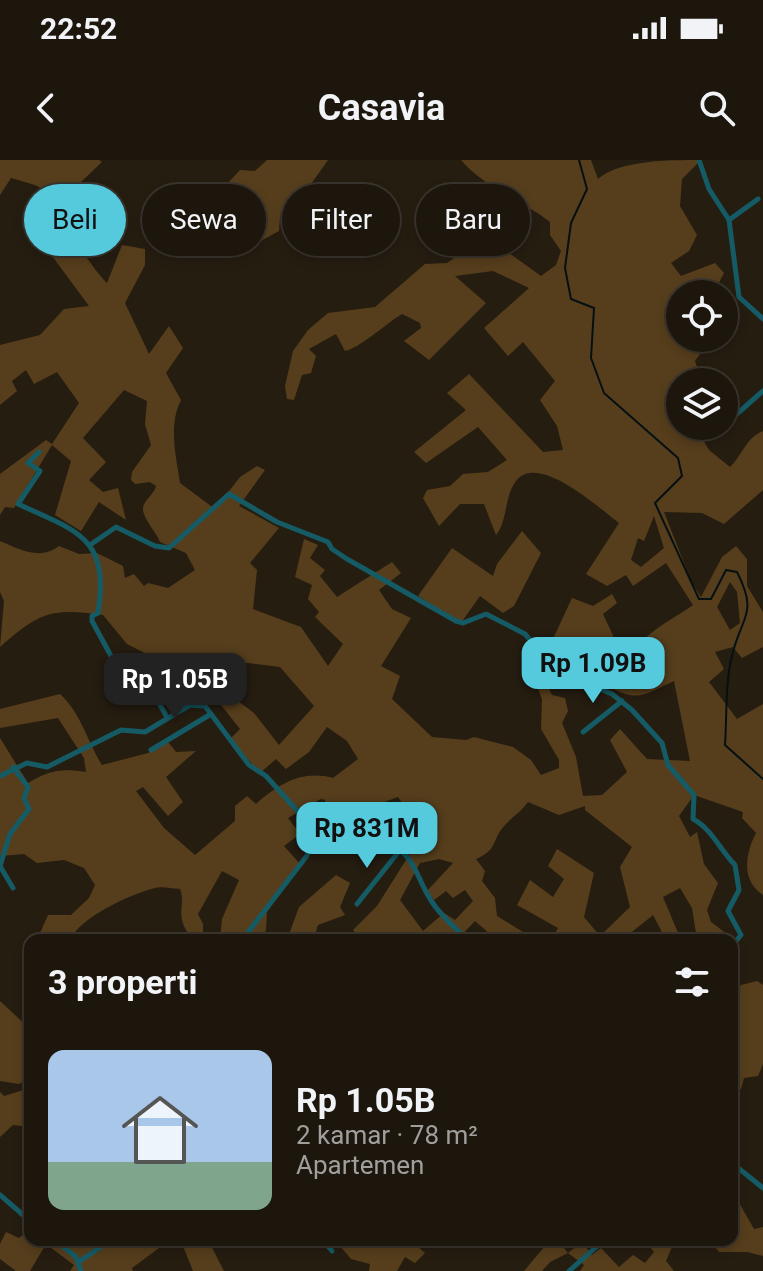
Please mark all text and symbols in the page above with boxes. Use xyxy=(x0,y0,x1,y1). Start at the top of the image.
text: 22:52 xyxy=(40,11,117,46)
icon: back xyxy=(24,86,68,130)
icon: search xyxy=(695,86,739,130)
text: Casavia xyxy=(318,87,445,129)
chip: Beli xyxy=(24,184,126,256)
chip: Sewa xyxy=(142,184,266,256)
chip: Filter xyxy=(282,184,400,256)
chip: Baru xyxy=(416,184,530,256)
map controls xyxy=(666,280,738,440)
button: locate xyxy=(666,280,738,352)
button: layers xyxy=(666,368,738,440)
pin: Rp 1.09B xyxy=(510,637,676,705)
text: Rp 1.09B xyxy=(540,648,646,678)
pin: Rp 1.05B xyxy=(92,653,258,721)
text: Rp 1.05B xyxy=(122,664,228,694)
pin: Rp 831M xyxy=(293,802,441,870)
text: Rp 831M xyxy=(314,813,420,843)
icon: filters xyxy=(670,960,714,1004)
text: 3 properti xyxy=(48,962,197,1002)
text: Rp 1.05B xyxy=(296,1080,435,1120)
icon: home xyxy=(112,1082,208,1178)
text: 2 kamar · 78 m² xyxy=(296,1120,478,1150)
text: Apartemen xyxy=(296,1150,424,1180)

